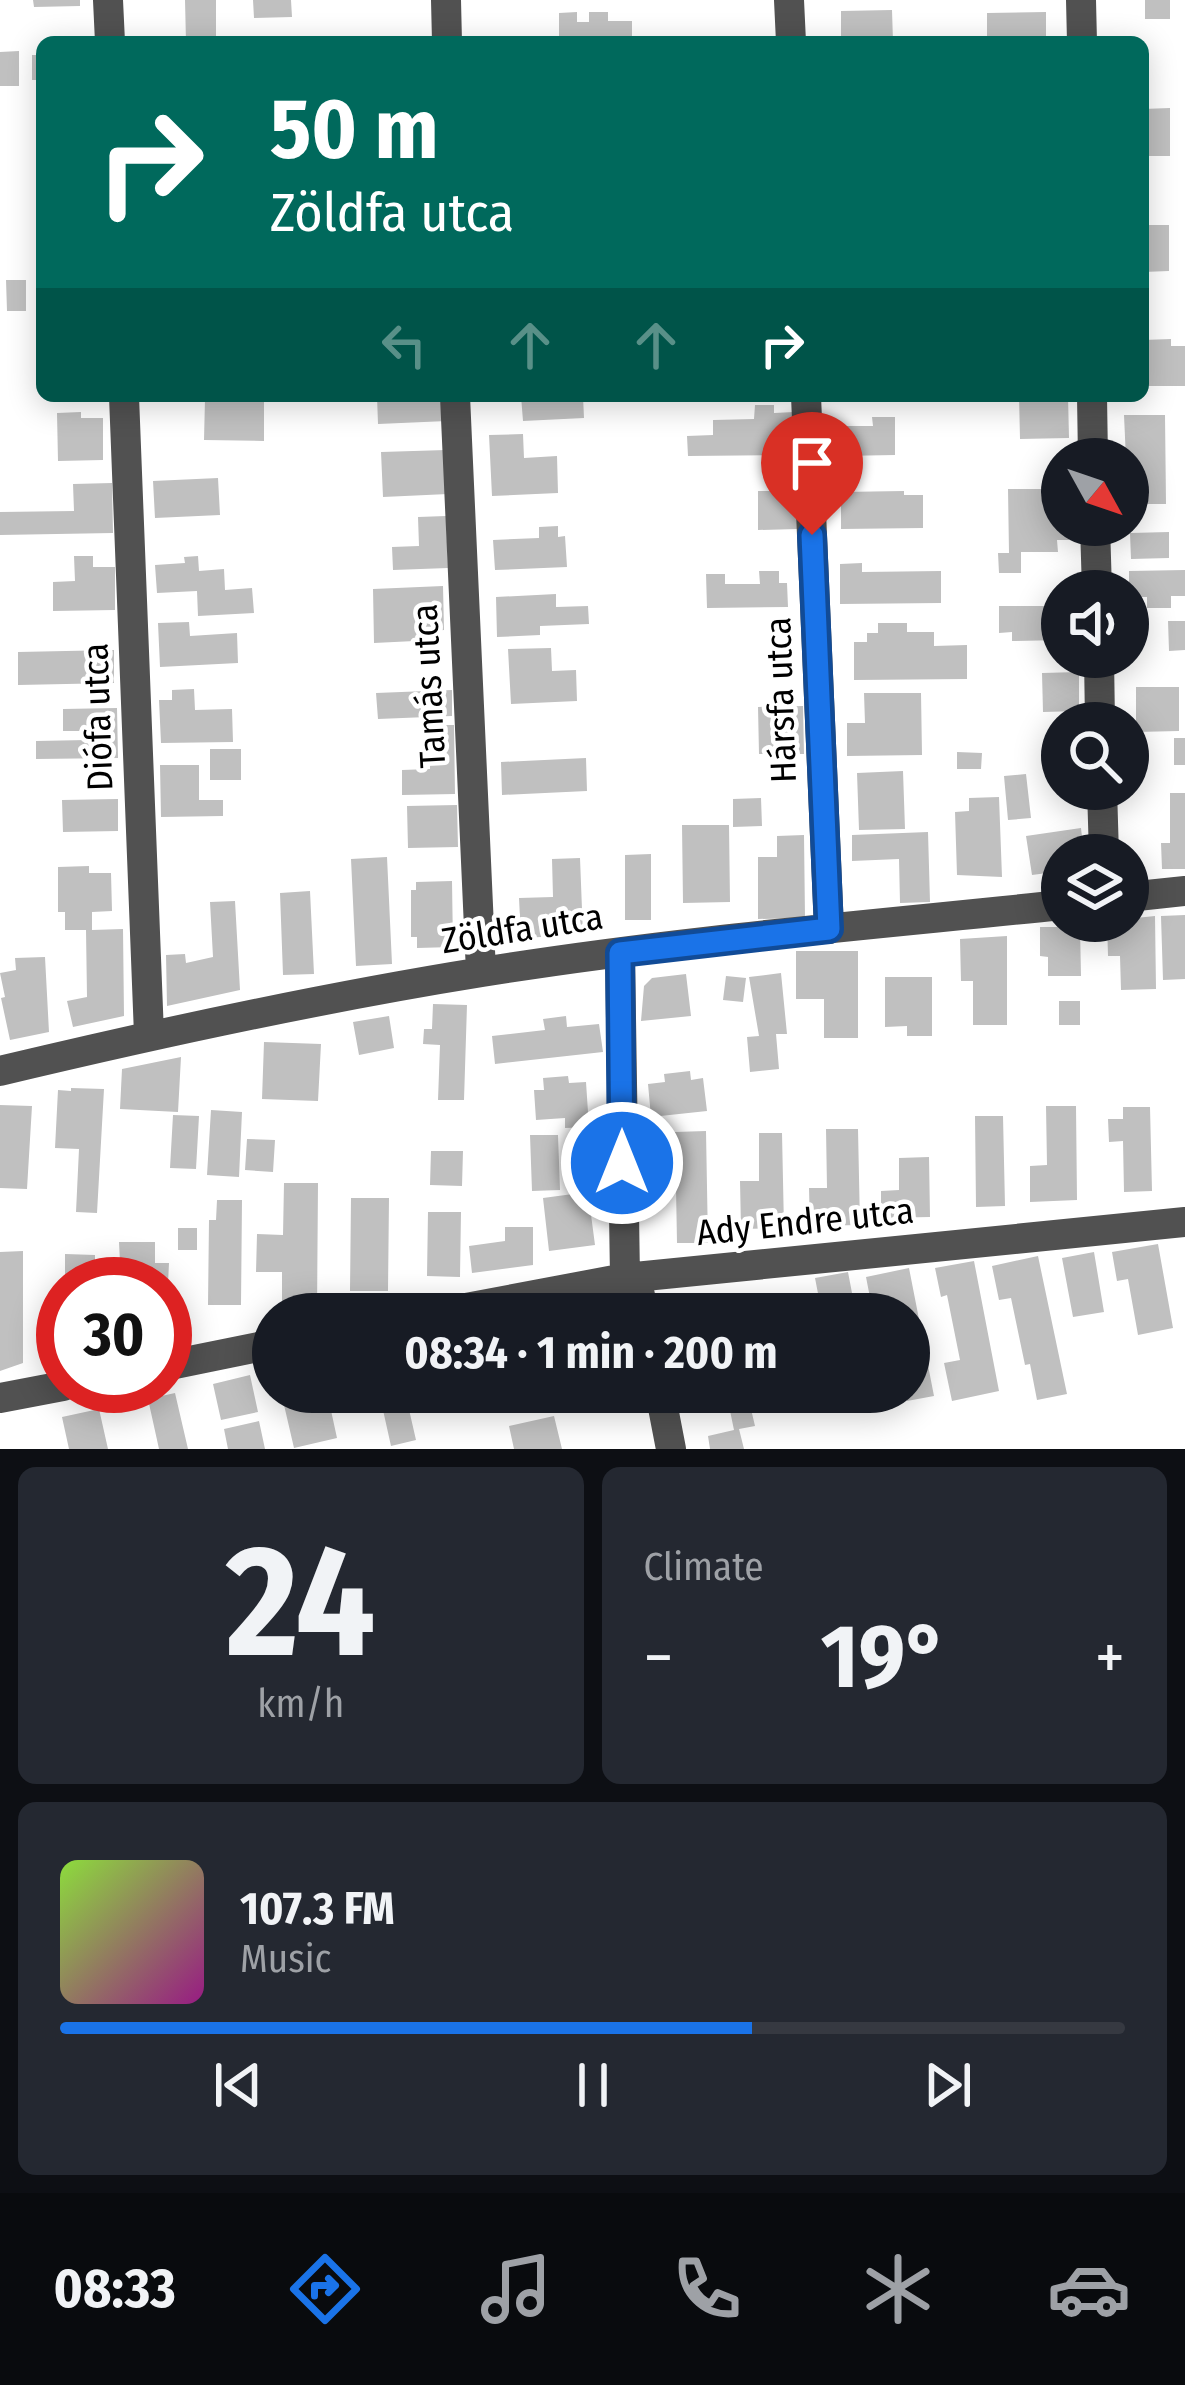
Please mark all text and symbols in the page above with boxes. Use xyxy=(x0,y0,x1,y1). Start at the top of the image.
text: 50 m xyxy=(270,79,439,180)
icon: right xyxy=(72,84,228,240)
text: Zöldfa utca xyxy=(270,181,514,245)
icon: left xyxy=(371,312,437,378)
icon: ahead xyxy=(497,312,563,378)
icon: ahead xyxy=(623,312,689,378)
icon: right xyxy=(749,312,815,378)
pin xyxy=(761,412,863,535)
icon: arrive xyxy=(779,430,845,496)
north arrow xyxy=(1041,438,1149,546)
map controls xyxy=(1041,438,1149,942)
button: sound xyxy=(1041,570,1149,678)
street label: Tamás utca xyxy=(403,603,455,769)
street label: Hársfa utca xyxy=(756,616,806,784)
street label: Diófa utca xyxy=(73,642,123,792)
button: search xyxy=(1041,702,1149,810)
button: layers xyxy=(1041,834,1149,942)
street label: Zöldfa utca xyxy=(438,895,606,963)
position arrow xyxy=(559,1100,685,1226)
street label: Ady Endre utca xyxy=(694,1189,916,1255)
speed limit sign: 30 xyxy=(36,1257,192,1413)
text: 08:34 · 1 min · 200 m xyxy=(404,1326,778,1380)
text: 24 xyxy=(226,1509,375,1696)
text: Climate xyxy=(644,1544,764,1590)
text: 19° xyxy=(821,1603,947,1711)
text: − xyxy=(644,1618,673,1697)
text: + xyxy=(1095,1618,1125,1697)
text: km/h xyxy=(257,1681,344,1727)
text: 107.3 FM xyxy=(240,1882,395,1936)
text: Music xyxy=(240,1936,331,1982)
icon: previous xyxy=(205,2052,271,2118)
icon: pause xyxy=(560,2052,626,2118)
icon: next xyxy=(915,2052,981,2118)
icon: directions xyxy=(283,2247,367,2331)
icon: music xyxy=(474,2247,558,2331)
icon: phone xyxy=(665,2247,749,2331)
icon: climate xyxy=(856,2247,940,2331)
icon: car xyxy=(1047,2247,1131,2331)
text: 08:33 xyxy=(54,2257,176,2321)

